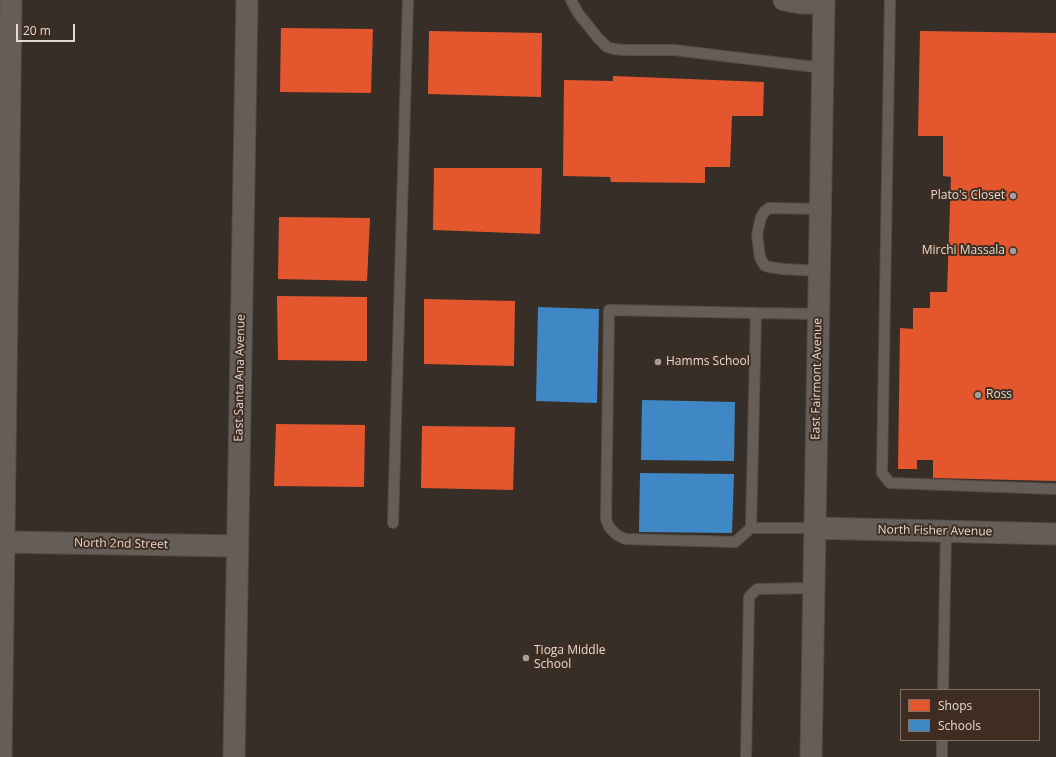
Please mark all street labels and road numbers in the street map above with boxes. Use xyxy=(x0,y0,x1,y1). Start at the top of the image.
street label: East Santa Ana Avenue xyxy=(232,314,248,442)
street label: East Fairmont Avenue xyxy=(809,318,825,440)
street label: North Fisher Avenue xyxy=(878,523,992,539)
street label: North 2nd Street xyxy=(74,536,168,552)

